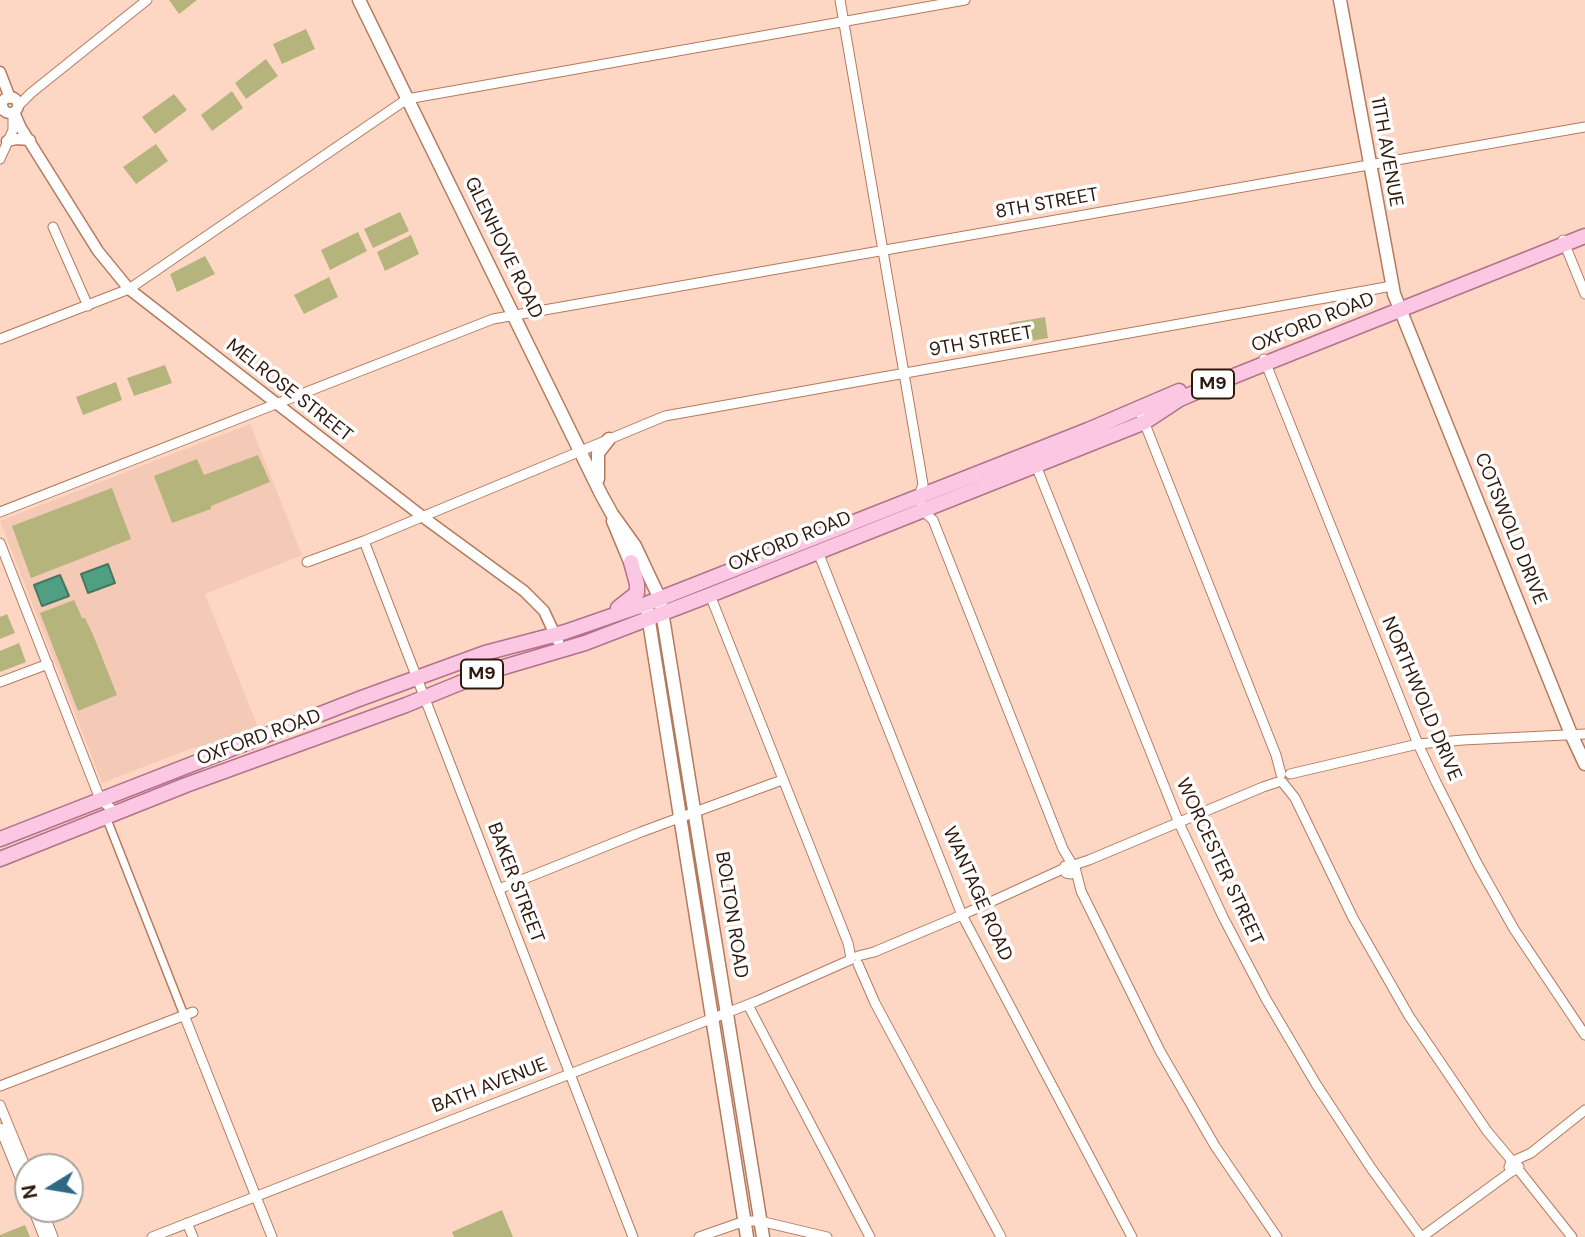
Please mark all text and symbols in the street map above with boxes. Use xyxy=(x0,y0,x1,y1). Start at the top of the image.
street label: 11TH AVENUE xyxy=(1365,95,1407,209)
street label: GLENHOVE ROAD xyxy=(459,174,547,322)
street label: 8TH STREET xyxy=(994,184,1100,224)
street label: OXFORD ROAD xyxy=(1248,288,1378,358)
street label: 9TH STREET xyxy=(927,322,1035,362)
street label: MELROSE STREET xyxy=(221,335,357,447)
road number: M9 xyxy=(1192,370,1234,398)
street label: COTSWOLD DRIVE xyxy=(1469,450,1551,608)
street label: OXFORD ROAD xyxy=(725,507,855,577)
street label: NORTHWOLD DRIVE xyxy=(1376,614,1466,784)
road number: M9 xyxy=(461,660,503,688)
street label: OXFORD ROAD xyxy=(194,705,324,771)
street label: WORCESTER STREET xyxy=(1170,775,1268,949)
street label: BAKER STREET xyxy=(482,820,548,946)
street label: WANTAGE ROAD xyxy=(937,823,1017,965)
street label: BOLTON ROAD xyxy=(710,850,752,980)
street label: BATH AVENUE xyxy=(429,1054,551,1118)
north arrow xyxy=(14,1153,84,1223)
text: N xyxy=(16,1183,43,1201)

